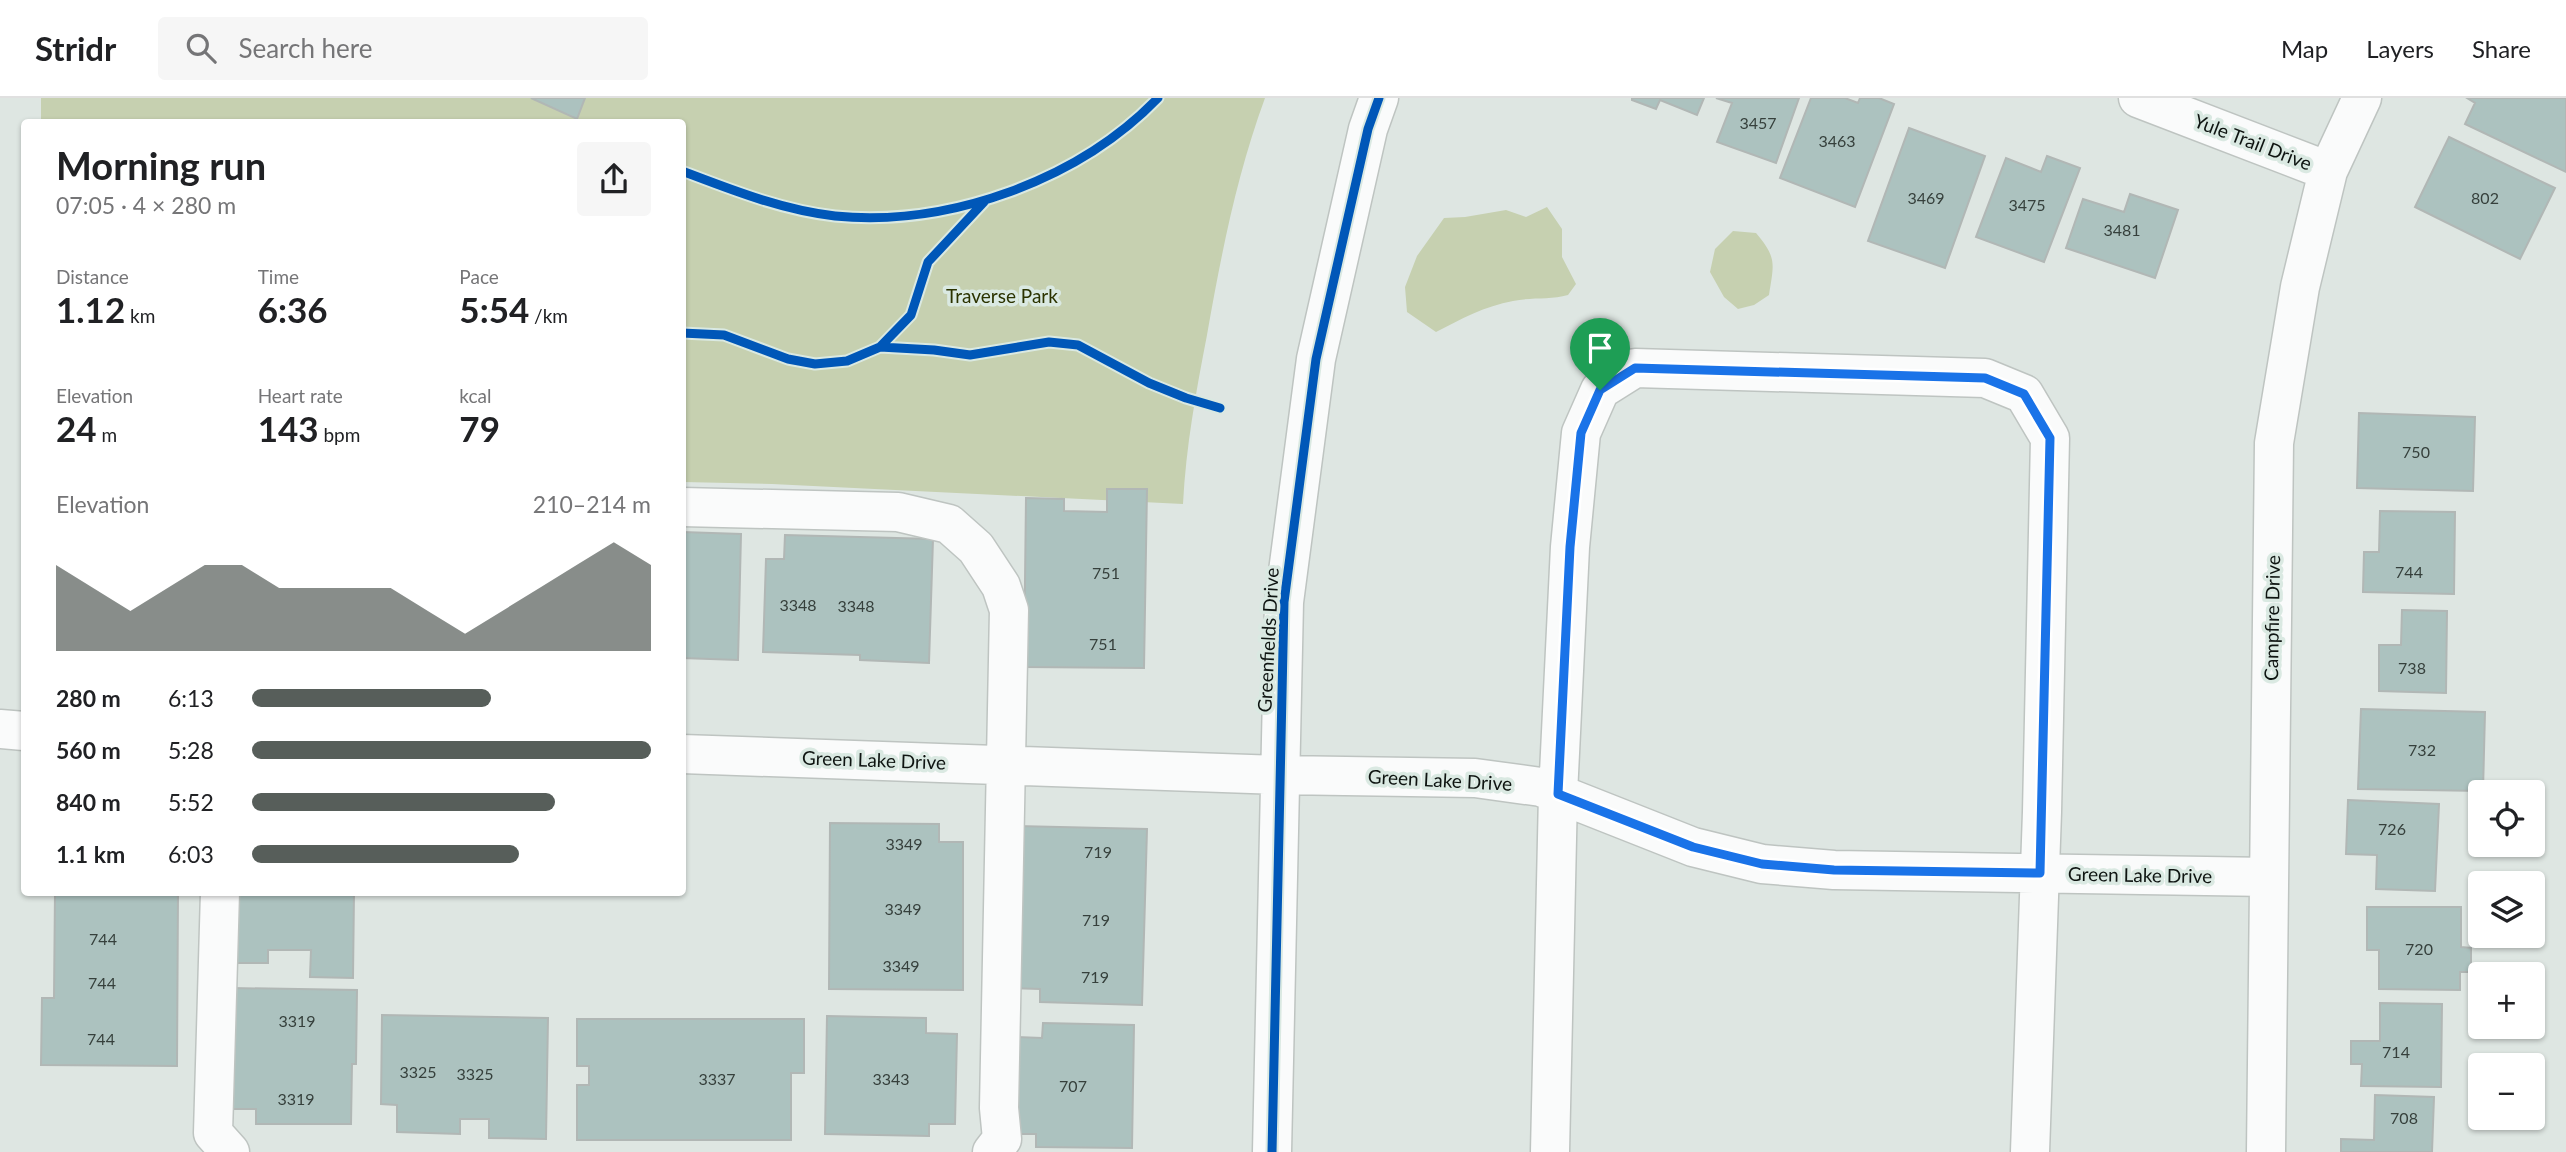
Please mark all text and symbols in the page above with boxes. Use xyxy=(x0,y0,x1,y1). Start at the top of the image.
search box xyxy=(158,17,648,80)
text: Stridr xyxy=(35,28,116,68)
icon: search xyxy=(182,29,220,67)
text: Search here xyxy=(238,32,372,64)
text: Map xyxy=(2281,34,2328,63)
text: Layers xyxy=(2366,34,2434,63)
text: Share xyxy=(2472,34,2531,63)
street label: Yule Trail Drive xyxy=(2191,109,2315,175)
house number: 3457 xyxy=(1739,113,1777,132)
house number: 3463 xyxy=(1818,131,1856,150)
text: Morning run xyxy=(56,142,266,188)
button: share xyxy=(577,142,651,216)
house number: 3469 xyxy=(1907,188,1945,207)
house number: 802 xyxy=(2471,188,2499,207)
text: 07:05 · 4 × 280 m xyxy=(56,191,236,219)
house number: 3475 xyxy=(2008,195,2046,214)
house number: 3481 xyxy=(2103,220,2141,239)
text: Distance xyxy=(56,265,129,288)
text: Time xyxy=(258,265,299,288)
text: Pace xyxy=(459,265,499,288)
park label: Traverse Park xyxy=(946,284,1058,307)
text: 1.12 xyxy=(56,288,125,330)
text: 6:36 xyxy=(258,288,328,330)
text: 5:54 xyxy=(459,288,529,330)
text: km xyxy=(125,304,155,327)
text: /km xyxy=(529,304,568,327)
pin xyxy=(1570,318,1630,390)
icon: arrive xyxy=(1581,329,1619,367)
text: Elevation xyxy=(56,384,133,407)
text: Heart rate xyxy=(258,384,343,407)
text: kcal xyxy=(459,384,491,407)
text: 24 xyxy=(56,407,97,449)
text: 143 xyxy=(258,407,319,449)
text: 79 xyxy=(459,407,500,449)
text: m xyxy=(97,423,117,446)
text: bpm xyxy=(319,423,360,446)
house number: 750 xyxy=(2402,442,2430,461)
text: Elevation xyxy=(56,490,149,518)
text: 210–214 m xyxy=(533,490,651,518)
street label: Campfire Drive xyxy=(2259,555,2284,681)
house number: 744 xyxy=(2395,562,2423,581)
house number: 751 xyxy=(1092,563,1120,582)
street label: Greenfields Drive xyxy=(1252,567,1283,713)
house number: 3348 xyxy=(779,595,817,614)
house number: 3348 xyxy=(837,596,875,615)
house number: 751 xyxy=(1089,634,1117,653)
house number: 738 xyxy=(2398,658,2426,677)
text: 280 m xyxy=(56,684,121,712)
text: 6:13 xyxy=(168,684,214,712)
text: 560 m xyxy=(56,736,121,764)
text: 5:28 xyxy=(168,736,214,764)
house number: 732 xyxy=(2408,740,2436,759)
street label: Green Lake Drive xyxy=(802,745,947,774)
street label: Green Lake Drive xyxy=(1367,764,1513,795)
map controls xyxy=(2468,780,2545,1130)
button: locate xyxy=(2468,780,2545,857)
text: 840 m xyxy=(56,788,121,816)
text: 5:52 xyxy=(168,788,214,816)
house number: 726 xyxy=(2378,819,2406,838)
house number: 3349 xyxy=(885,834,923,853)
text: 1.1 km xyxy=(56,840,125,868)
text: 6:03 xyxy=(168,840,214,868)
house number: 719 xyxy=(1084,842,1112,861)
street label: Green Lake Drive xyxy=(2068,862,2212,887)
button: layers xyxy=(2468,871,2545,948)
house number: 3349 xyxy=(884,899,922,918)
house number: 719 xyxy=(1082,910,1110,929)
house number: 744 xyxy=(89,929,117,948)
house number: 720 xyxy=(2405,939,2433,958)
house number: 3349 xyxy=(882,956,920,975)
button: + xyxy=(2468,962,2545,1039)
house number: 719 xyxy=(1081,967,1109,986)
house number: 744 xyxy=(88,973,116,992)
house number: 3319 xyxy=(278,1011,316,1030)
house number: 744 xyxy=(87,1029,115,1048)
house number: 714 xyxy=(2382,1042,2410,1061)
button: − xyxy=(2468,1053,2545,1130)
house number: 3325 xyxy=(399,1062,437,1081)
house number: 3325 xyxy=(456,1064,494,1083)
house number: 3337 xyxy=(698,1069,736,1088)
house number: 3343 xyxy=(872,1069,910,1088)
house number: 707 xyxy=(1059,1076,1087,1095)
house number: 3319 xyxy=(277,1089,315,1108)
house number: 708 xyxy=(2390,1108,2418,1127)

